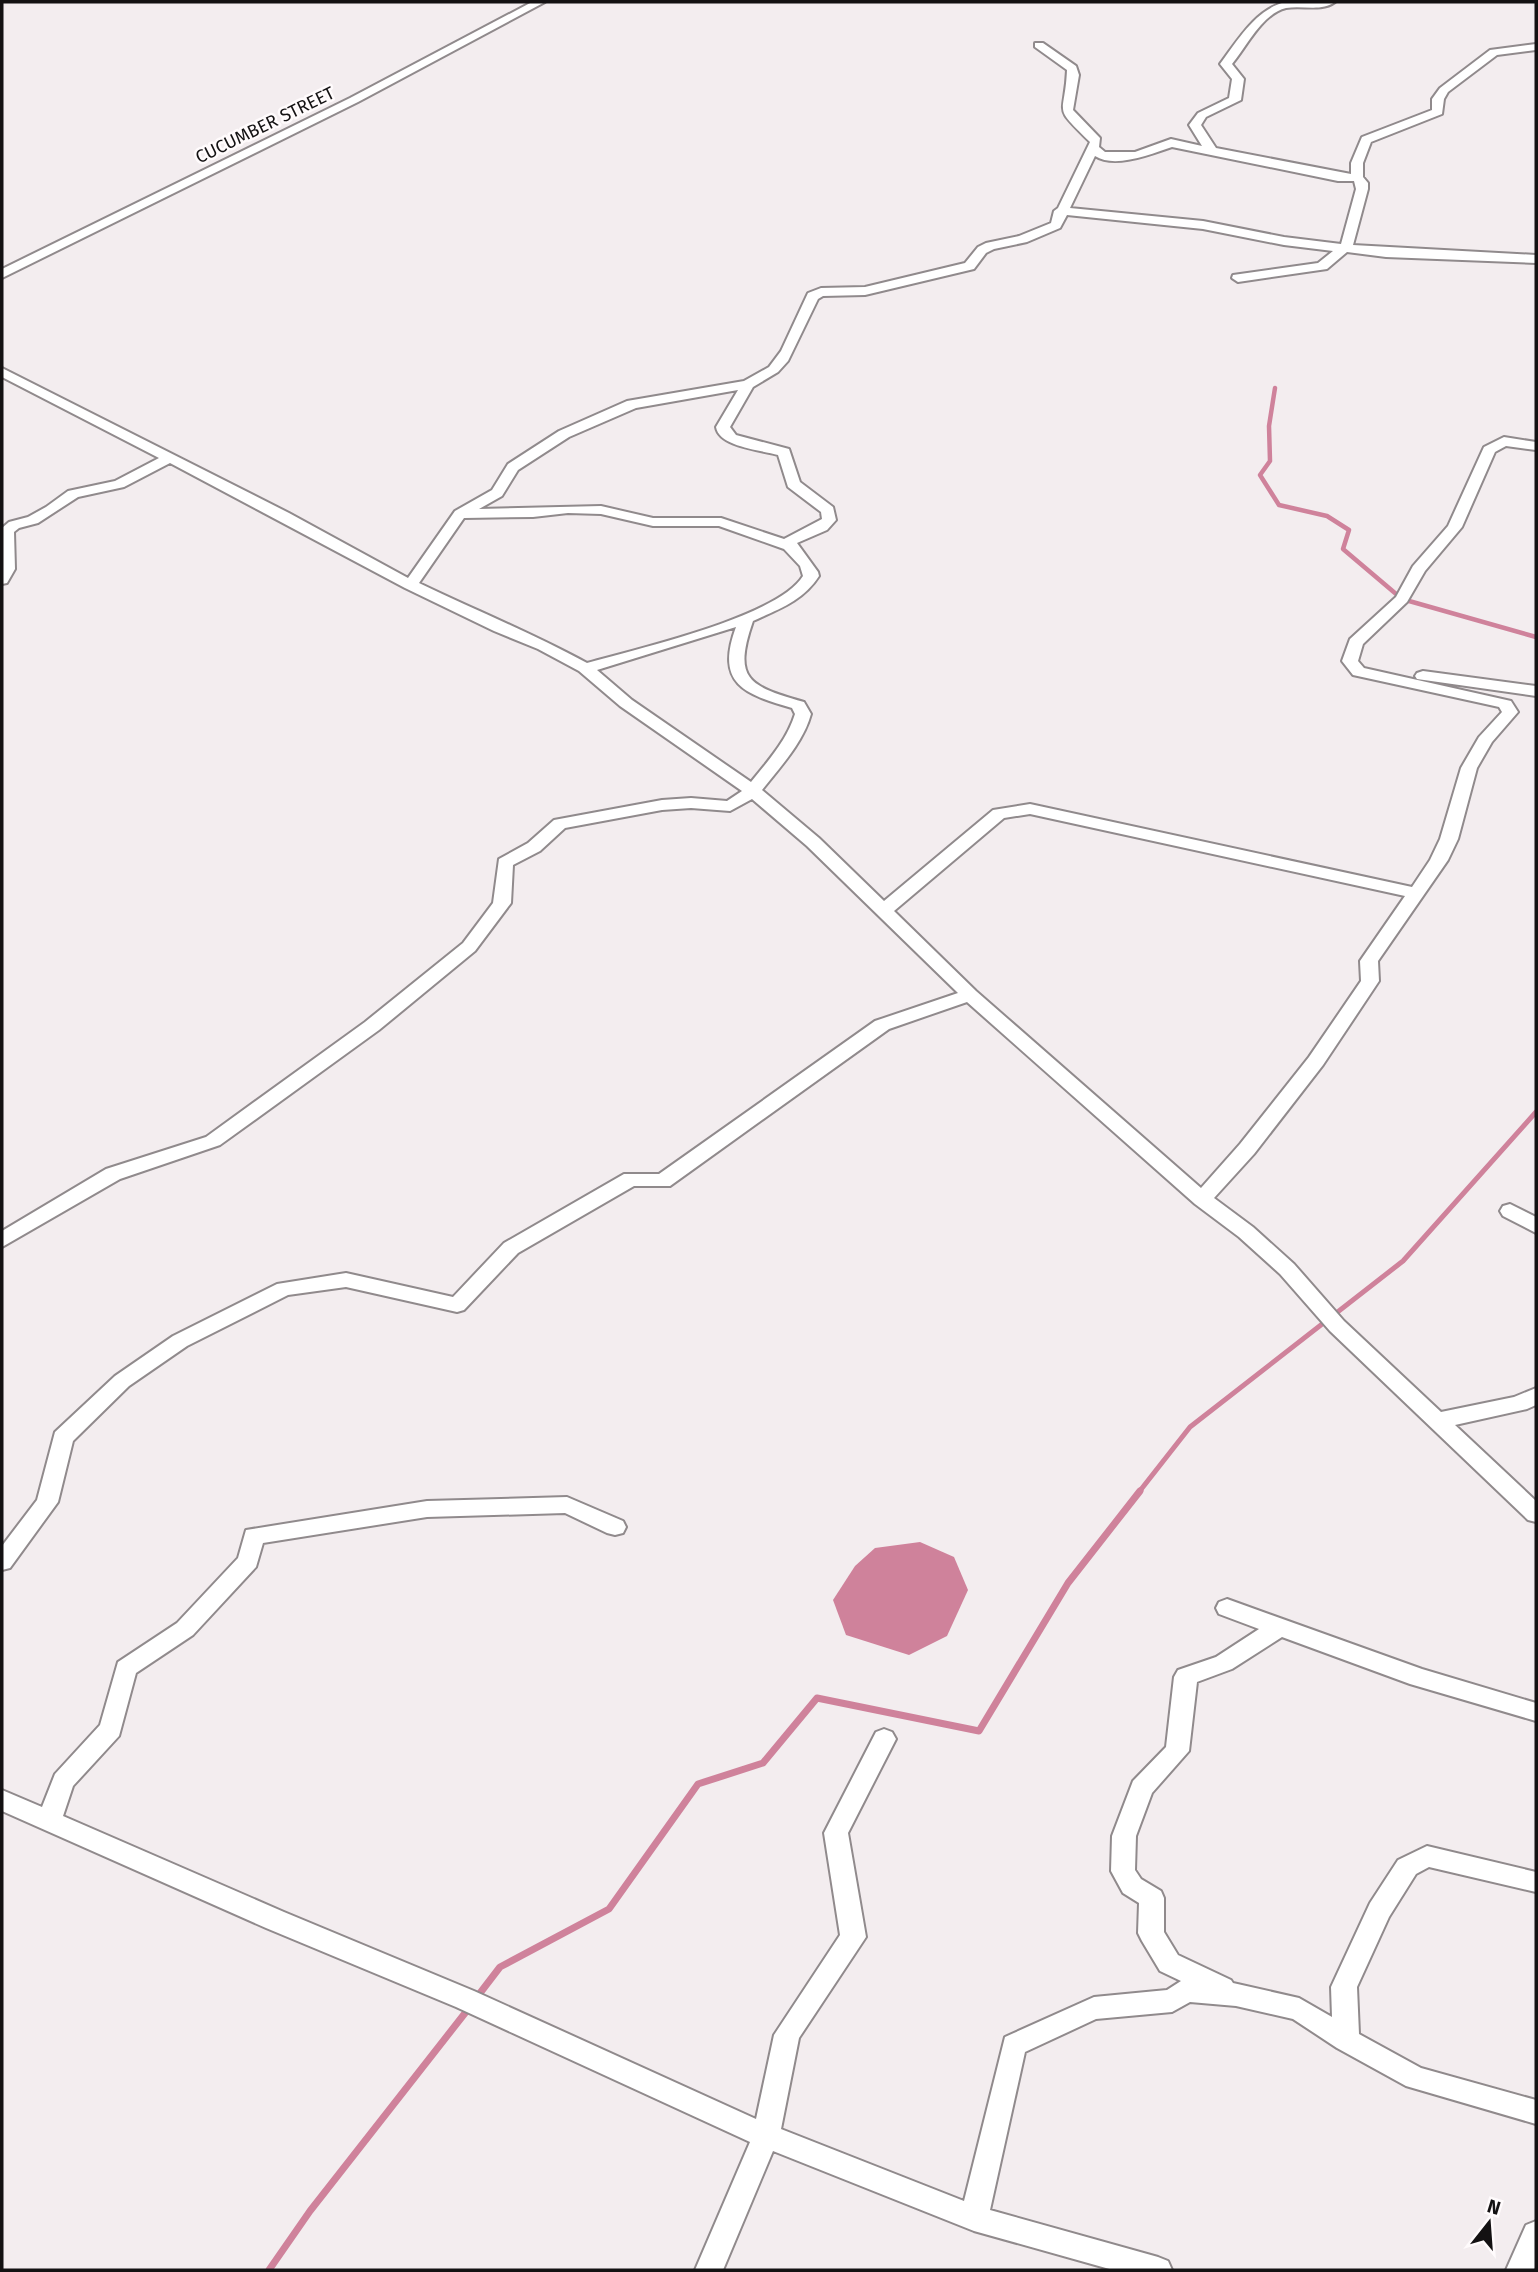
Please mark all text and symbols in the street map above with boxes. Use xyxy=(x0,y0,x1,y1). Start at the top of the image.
street label: CUCUMBER STREET xyxy=(192,81,339,168)
north arrow xyxy=(1454,2188,1524,2258)
text: N xyxy=(1484,2194,1503,2220)

